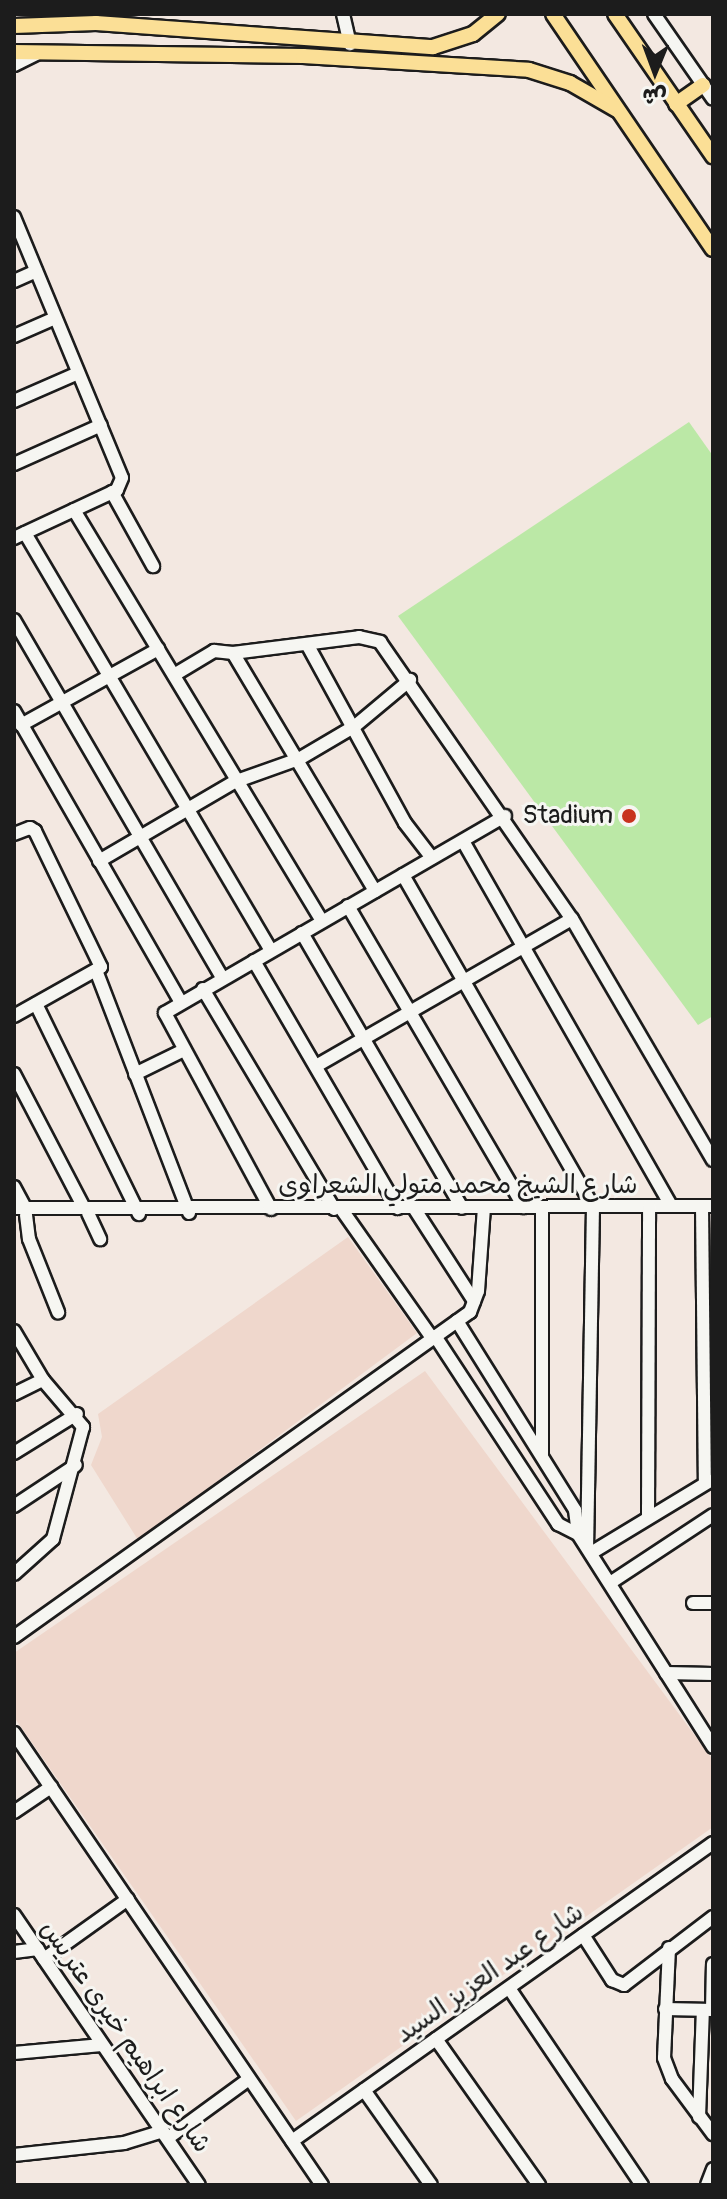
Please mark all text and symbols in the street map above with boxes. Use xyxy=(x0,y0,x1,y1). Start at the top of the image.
north arrow xyxy=(615,32,695,112)
text: ش xyxy=(642,82,667,110)
place label: Stadium xyxy=(523,800,613,832)
marker: Stadium xyxy=(620,807,638,825)
street label: شارع الشيخ محمد متولي الشعراوى xyxy=(278,1170,638,1202)
street label: شارع عبد العزيز السيد xyxy=(390,1897,590,2051)
street label: شارع ابراهيم خيرى عتريس xyxy=(33,1915,217,2159)

